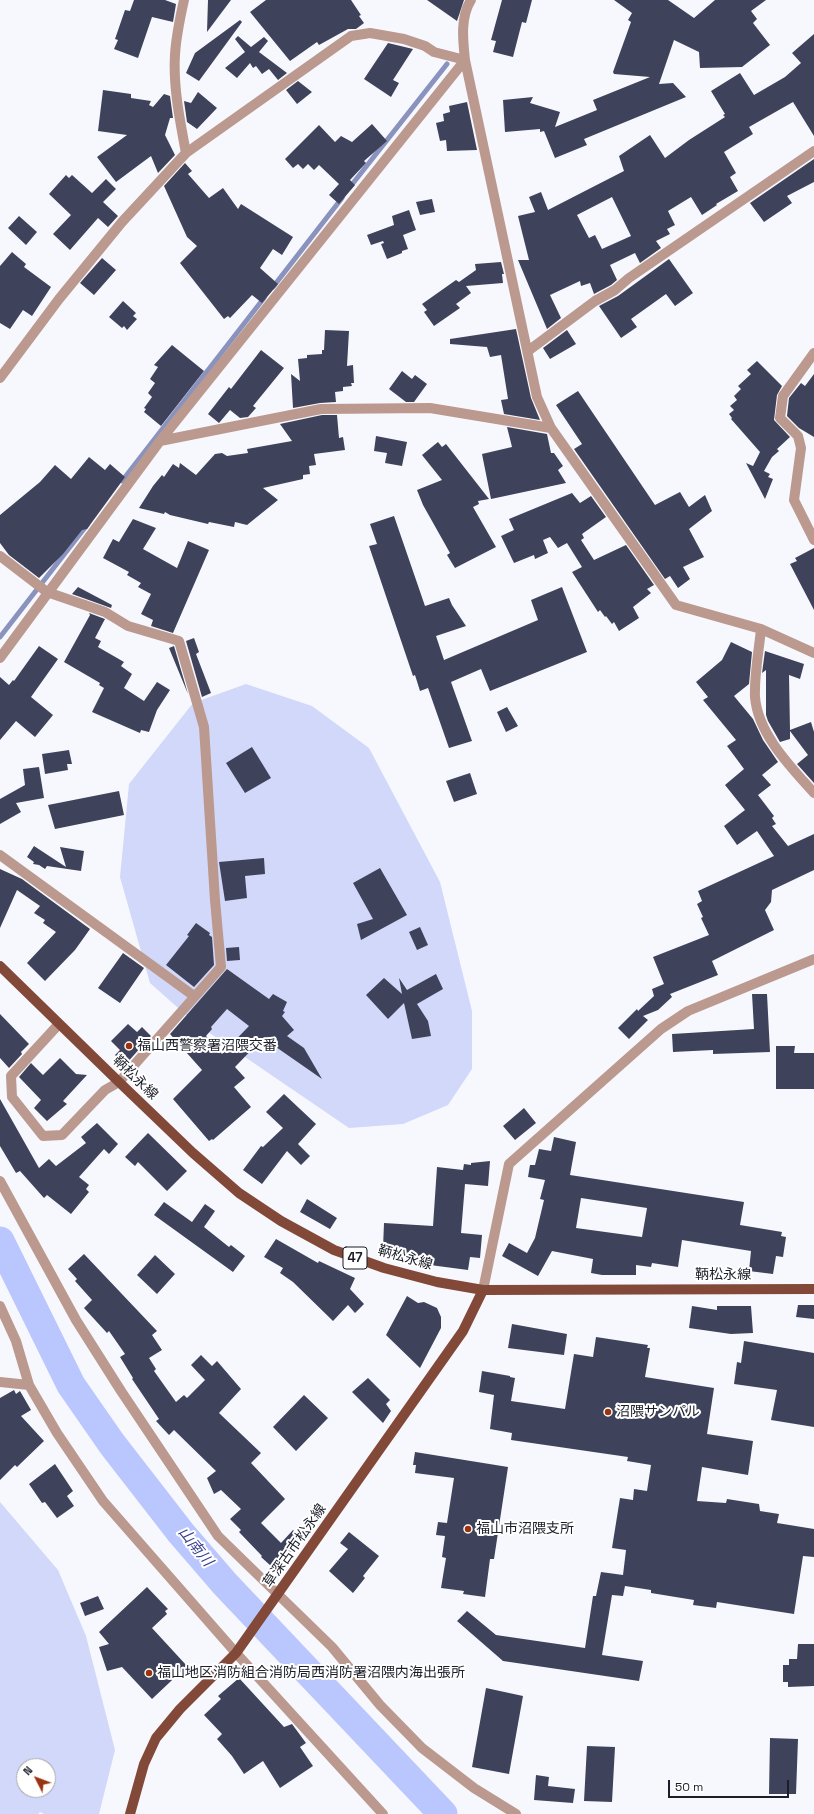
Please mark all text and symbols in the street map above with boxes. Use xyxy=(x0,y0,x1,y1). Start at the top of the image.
place label: 福山西警察署沼隈交番 xyxy=(137,1038,277,1054)
marker: 福山西警察署沼隈交番 xyxy=(124,1041,134,1051)
street label: 鞆松永線 xyxy=(109,1053,161,1103)
street label: 鞆松永線 xyxy=(376,1242,434,1274)
road number: 47 xyxy=(343,1247,367,1269)
street label: 鞆松永線 xyxy=(695,1267,751,1283)
place label: 沼隈サンパル xyxy=(616,1404,700,1420)
marker: 沼隈サンパル xyxy=(603,1407,613,1417)
street label: 草深古市松永線 xyxy=(260,1501,330,1591)
place label: 福山市沼隈支所 xyxy=(476,1521,574,1537)
water label: 山南川 xyxy=(174,1524,216,1570)
marker: 福山市沼隈支所 xyxy=(463,1524,473,1534)
place label: 福山地区消防組合消防局西消防署沼隈内海出張所 xyxy=(157,1665,465,1681)
marker: 福山地区消防組合消防局西消防署沼隈内海出張所 xyxy=(144,1668,154,1678)
north arrow xyxy=(16,1758,56,1798)
text: N xyxy=(20,1763,35,1778)
scale bar xyxy=(670,1772,791,1798)
text: 50 m xyxy=(675,1779,703,1795)

